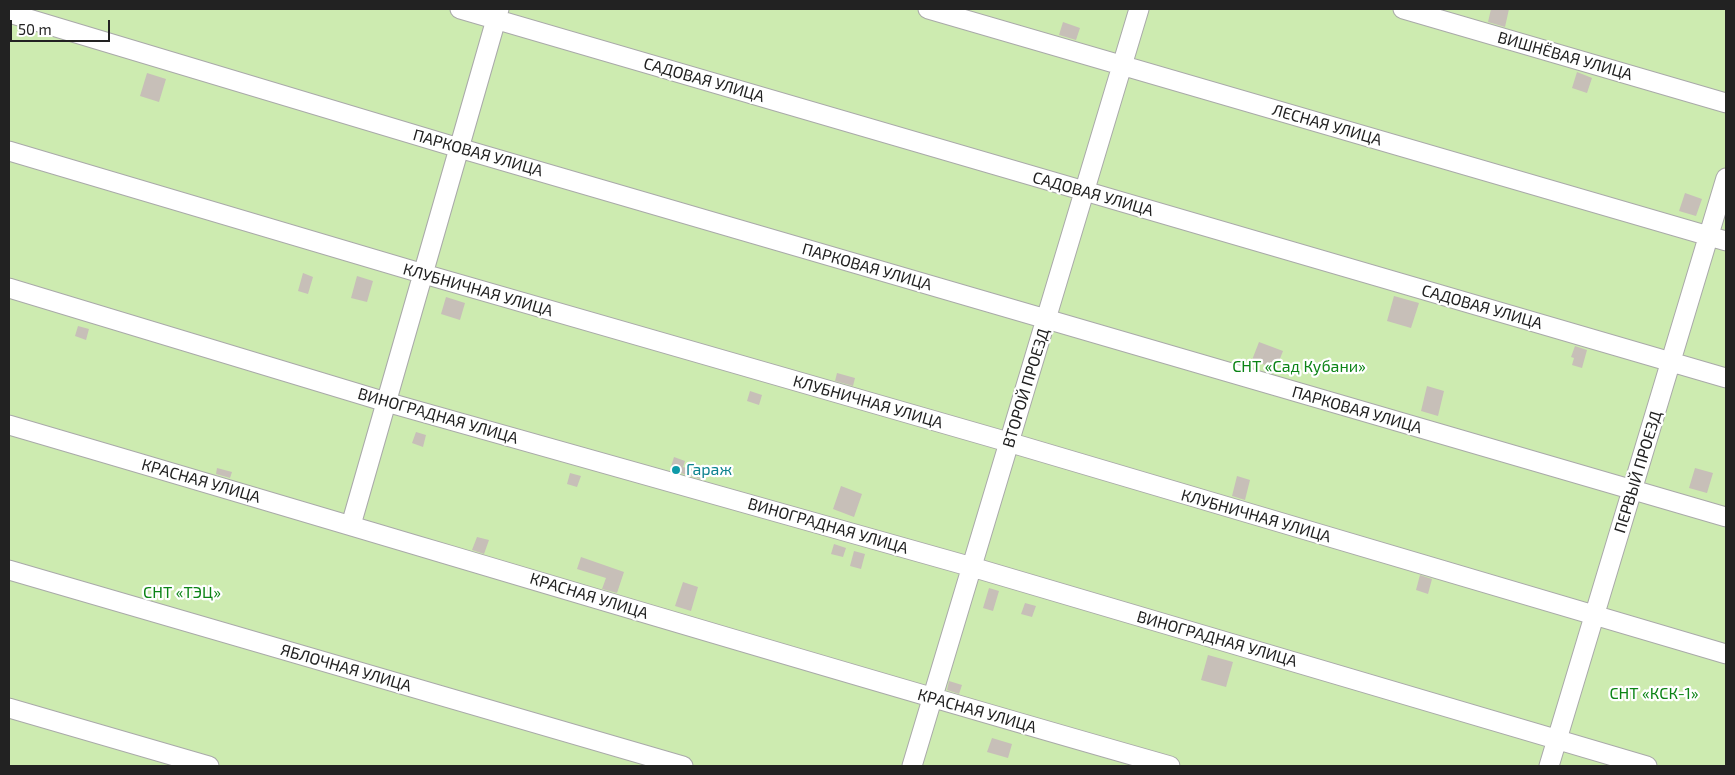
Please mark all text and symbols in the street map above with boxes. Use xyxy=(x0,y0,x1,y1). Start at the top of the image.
scale bar xyxy=(12,10,112,42)
text: 50 m xyxy=(18,20,52,38)
street label: ВИШНЁВАЯ УЛИЦА xyxy=(1495,28,1635,84)
street label: САДОВАЯ УЛИЦА xyxy=(641,54,767,106)
street label: ЛЕСНАЯ УЛИЦА xyxy=(1270,100,1384,150)
street label: ПАРКОВАЯ УЛИЦА xyxy=(411,125,545,181)
street label: САДОВАЯ УЛИЦА xyxy=(1030,168,1156,220)
street label: ПАРКОВАЯ УЛИЦА xyxy=(800,239,934,295)
street label: КЛУБНИЧНАЯ УЛИЦА xyxy=(401,259,555,321)
street label: САДОВАЯ УЛИЦА xyxy=(1419,281,1545,333)
street label: ВТОРОЙ ПРОЕЗД xyxy=(999,326,1053,450)
park label: СНТ «Сад Кубани» xyxy=(1232,357,1366,377)
street label: КЛУБНИЧНАЯ УЛИЦА xyxy=(791,371,945,433)
street label: ПАРКОВАЯ УЛИЦА xyxy=(1290,382,1424,438)
street label: ВИНОГРАДНАЯ УЛИЦА xyxy=(356,384,520,448)
street label: ПЕРВЫЙ ПРОЕЗД xyxy=(1610,409,1666,535)
street label: КРАСНАЯ УЛИЦА xyxy=(139,455,263,507)
place label: Гараж xyxy=(686,460,732,480)
marker: Гараж xyxy=(670,464,682,476)
street label: КЛУБНИЧНАЯ УЛИЦА xyxy=(1179,485,1333,547)
street label: ВИНОГРАДНАЯ УЛИЦА xyxy=(746,494,910,558)
street label: КРАСНАЯ УЛИЦА xyxy=(527,569,651,623)
park label: СНТ «ТЭЦ» xyxy=(143,583,221,603)
street label: ВИНОГРАДНАЯ УЛИЦА xyxy=(1135,607,1299,671)
street label: ЯБЛОЧНАЯ УЛИЦА xyxy=(278,640,414,696)
park label: СНТ «КСК-1» xyxy=(1609,684,1699,704)
street label: КРАСНАЯ УЛИЦА xyxy=(915,685,1039,737)

